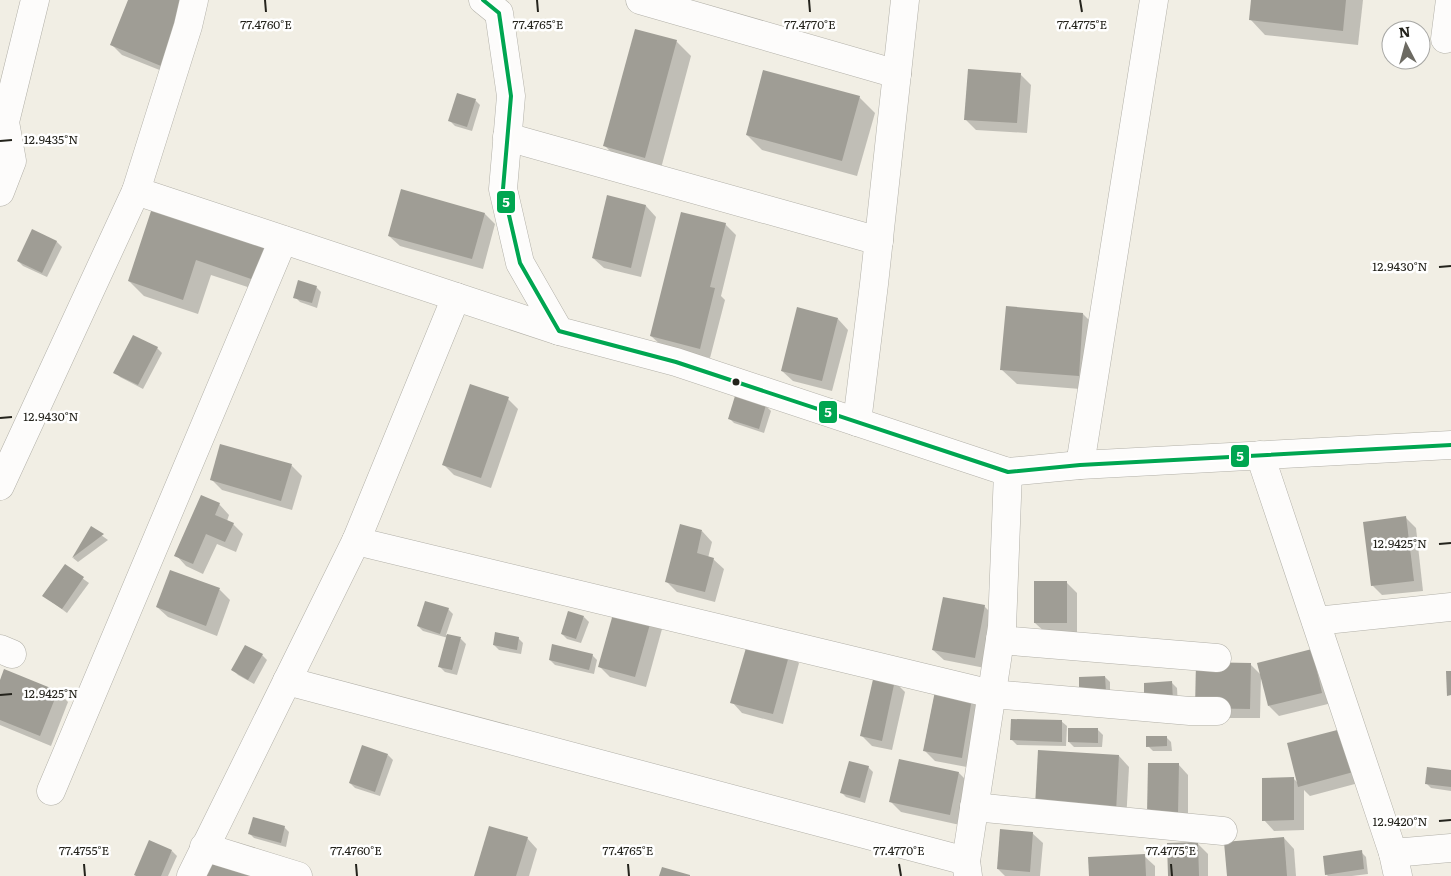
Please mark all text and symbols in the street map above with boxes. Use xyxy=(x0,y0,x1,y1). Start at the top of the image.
text: 77.4760°E xyxy=(240,15,292,33)
text: 77.4765°E xyxy=(513,15,564,33)
text: 77.4770°E xyxy=(784,15,836,33)
text: 77.4775°E xyxy=(1057,15,1107,33)
north arrow xyxy=(1381,20,1431,70)
text: N xyxy=(1398,20,1412,42)
text: 12.9435°N xyxy=(24,130,78,148)
line badge: 5 xyxy=(496,190,516,214)
text: 5 xyxy=(502,191,510,211)
text: 12.9430°N xyxy=(1372,257,1428,275)
unlabelled marker xyxy=(731,377,741,387)
line badge: 5 xyxy=(818,400,838,424)
text: 5 xyxy=(824,401,832,421)
text: 12.9430°N xyxy=(23,407,79,425)
line badge: 5 xyxy=(1230,444,1250,468)
text: 5 xyxy=(1236,445,1244,465)
text: 12.9425°N xyxy=(1373,534,1427,552)
text: 12.9425°N xyxy=(24,684,78,702)
text: 12.9420°N xyxy=(1373,812,1427,830)
text: 77.4755°E xyxy=(59,841,109,859)
text: 77.4760°E xyxy=(330,841,382,859)
text: 77.4765°E xyxy=(603,841,654,859)
text: 77.4770°E xyxy=(873,841,925,859)
text: 77.4775°E xyxy=(1146,841,1196,859)

